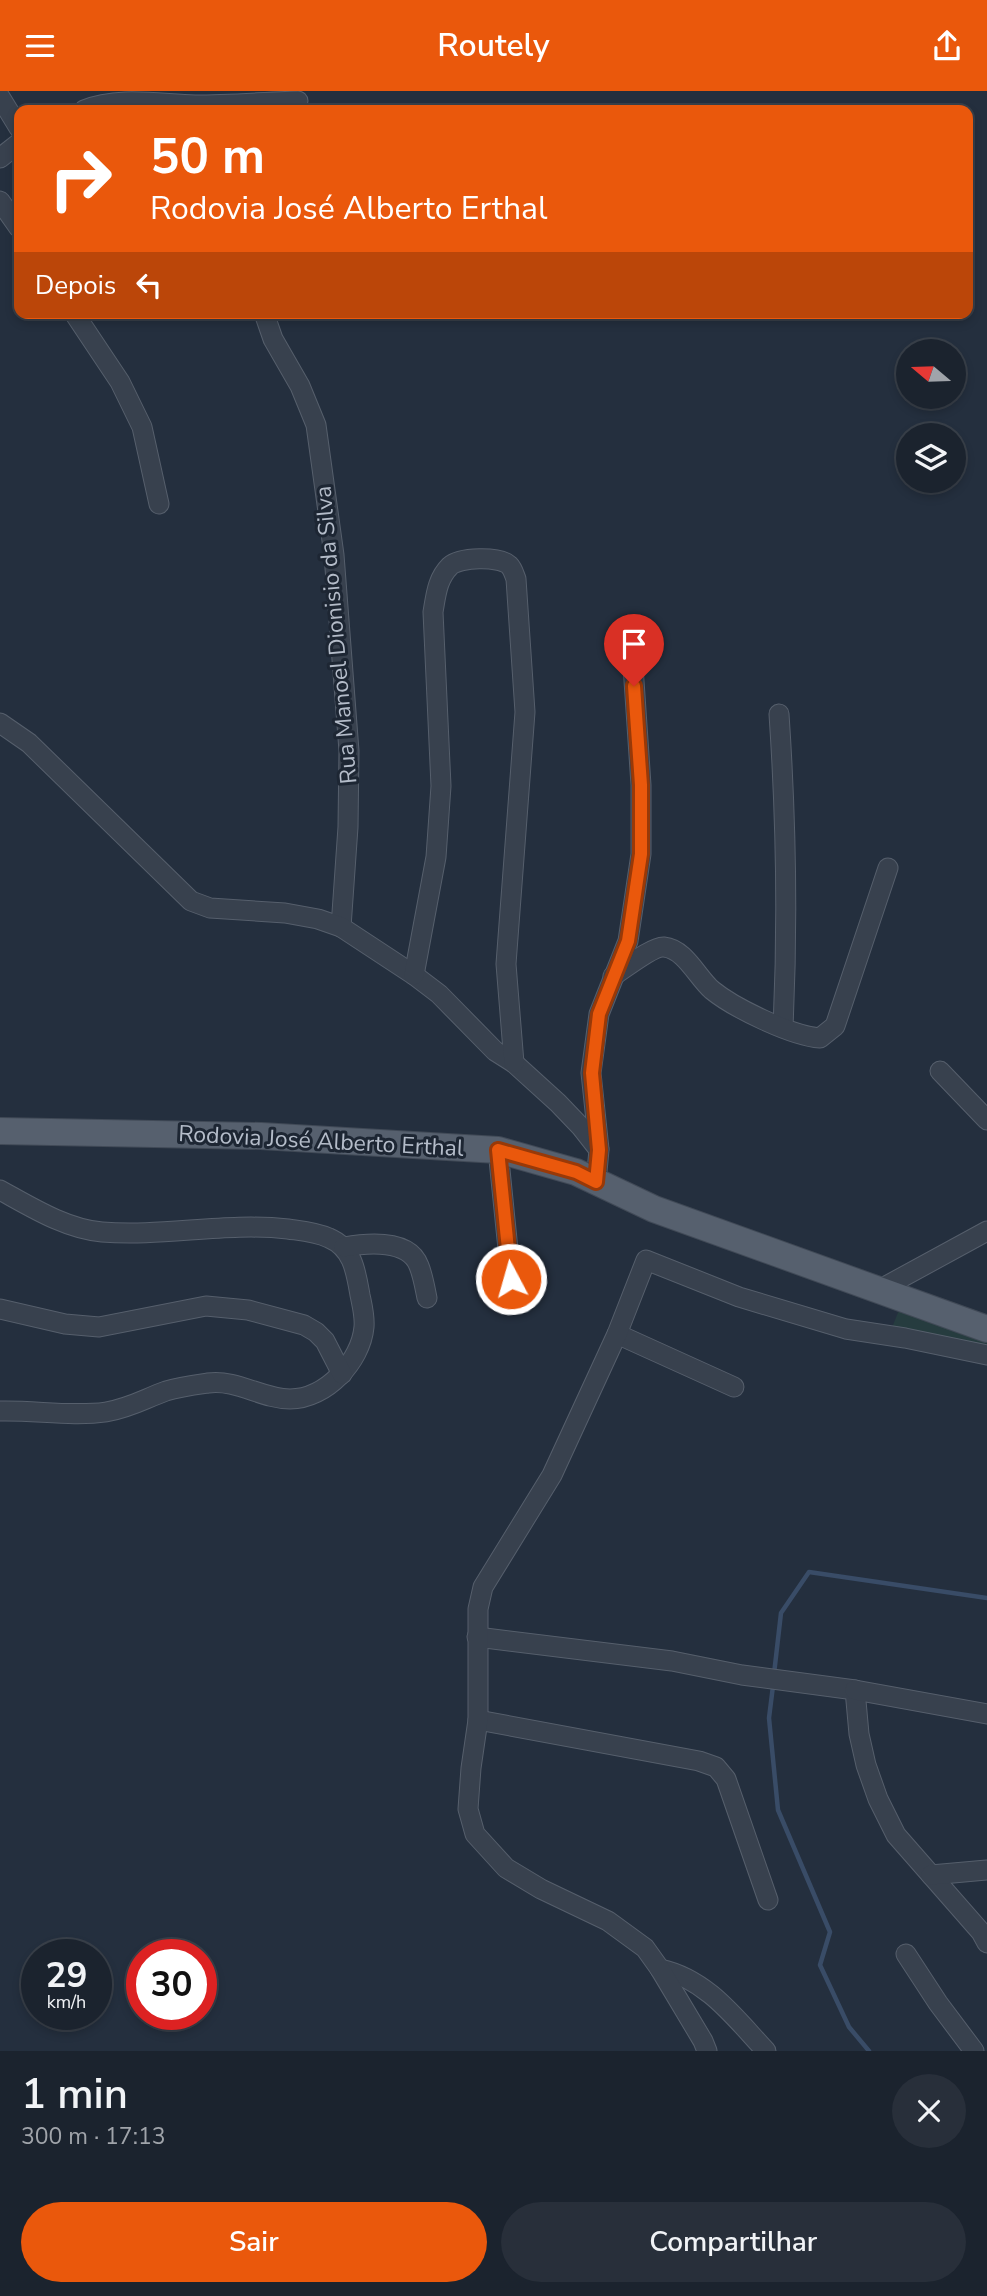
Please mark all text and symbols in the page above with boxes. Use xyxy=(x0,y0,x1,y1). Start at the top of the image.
text: Routely xyxy=(437,24,550,67)
icon: menu xyxy=(21,27,59,65)
icon: share xyxy=(928,27,966,65)
text: 50 m xyxy=(150,123,265,190)
icon: right xyxy=(35,133,126,224)
text: Rodovia José Alberto Erthal xyxy=(150,187,548,230)
icon: left xyxy=(130,266,168,304)
text: Depois xyxy=(35,268,116,303)
north arrow xyxy=(896,339,966,409)
map controls xyxy=(896,339,966,493)
button: layers xyxy=(896,423,966,493)
street label: Rua Manoel Dionisio da Silva xyxy=(308,485,364,785)
pin xyxy=(604,614,664,686)
icon: arrive xyxy=(615,625,653,663)
street label: Rodovia José Alberto Erthal xyxy=(178,1118,465,1164)
position arrow xyxy=(474,1242,548,1316)
speed limit sign: 30 xyxy=(126,1939,217,2030)
text: 29 xyxy=(45,1952,88,1999)
text: km/h xyxy=(47,1990,86,2014)
text: 1 min xyxy=(21,2066,128,2123)
button: close xyxy=(892,2074,966,2148)
text: 300 m · 17:13 xyxy=(21,2121,166,2152)
button: Sair xyxy=(21,2202,487,2282)
button: Compartilhar xyxy=(501,2202,966,2282)

